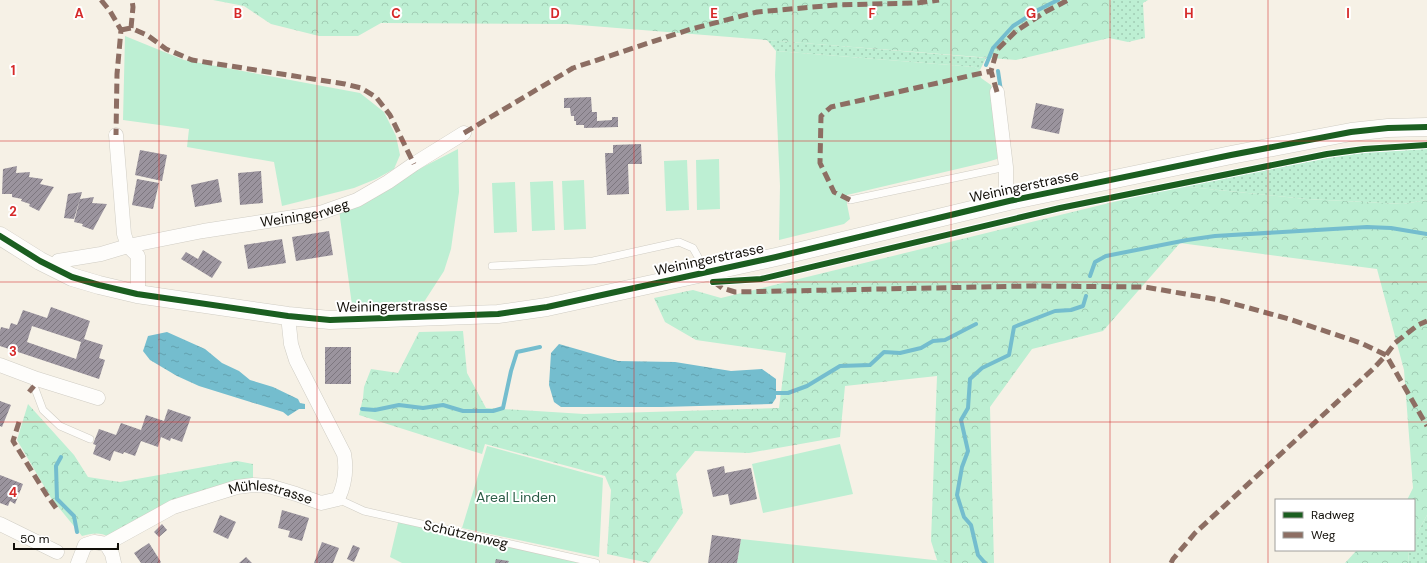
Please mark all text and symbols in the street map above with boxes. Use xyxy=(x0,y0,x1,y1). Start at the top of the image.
text: A xyxy=(74,5,84,22)
text: B xyxy=(234,5,242,22)
text: C xyxy=(391,5,401,22)
text: D xyxy=(550,5,560,22)
text: E xyxy=(710,5,718,22)
text: F xyxy=(868,5,876,22)
text: G xyxy=(1026,5,1036,22)
text: H xyxy=(1184,5,1194,22)
text: I xyxy=(1346,5,1350,22)
text: 1 xyxy=(11,62,15,79)
street label: Weiningerstrasse xyxy=(968,166,1080,206)
street label: Weiningerweg xyxy=(259,194,352,231)
text: 2 xyxy=(9,203,17,220)
street label: Weiningerstrasse xyxy=(653,239,765,279)
street label: Weiningerstrasse xyxy=(336,296,448,316)
text: 3 xyxy=(9,343,17,360)
street label: Mühlestrasse xyxy=(226,476,315,508)
text: 4 xyxy=(9,484,17,501)
park label: Areal Linden xyxy=(476,488,556,506)
legend xyxy=(1275,499,1415,551)
text: Radweg xyxy=(1311,507,1355,523)
street label: Schützenweg xyxy=(422,516,510,553)
scale bar xyxy=(14,525,118,551)
text: Weg xyxy=(1311,527,1336,543)
text: 50 m xyxy=(20,531,49,547)

